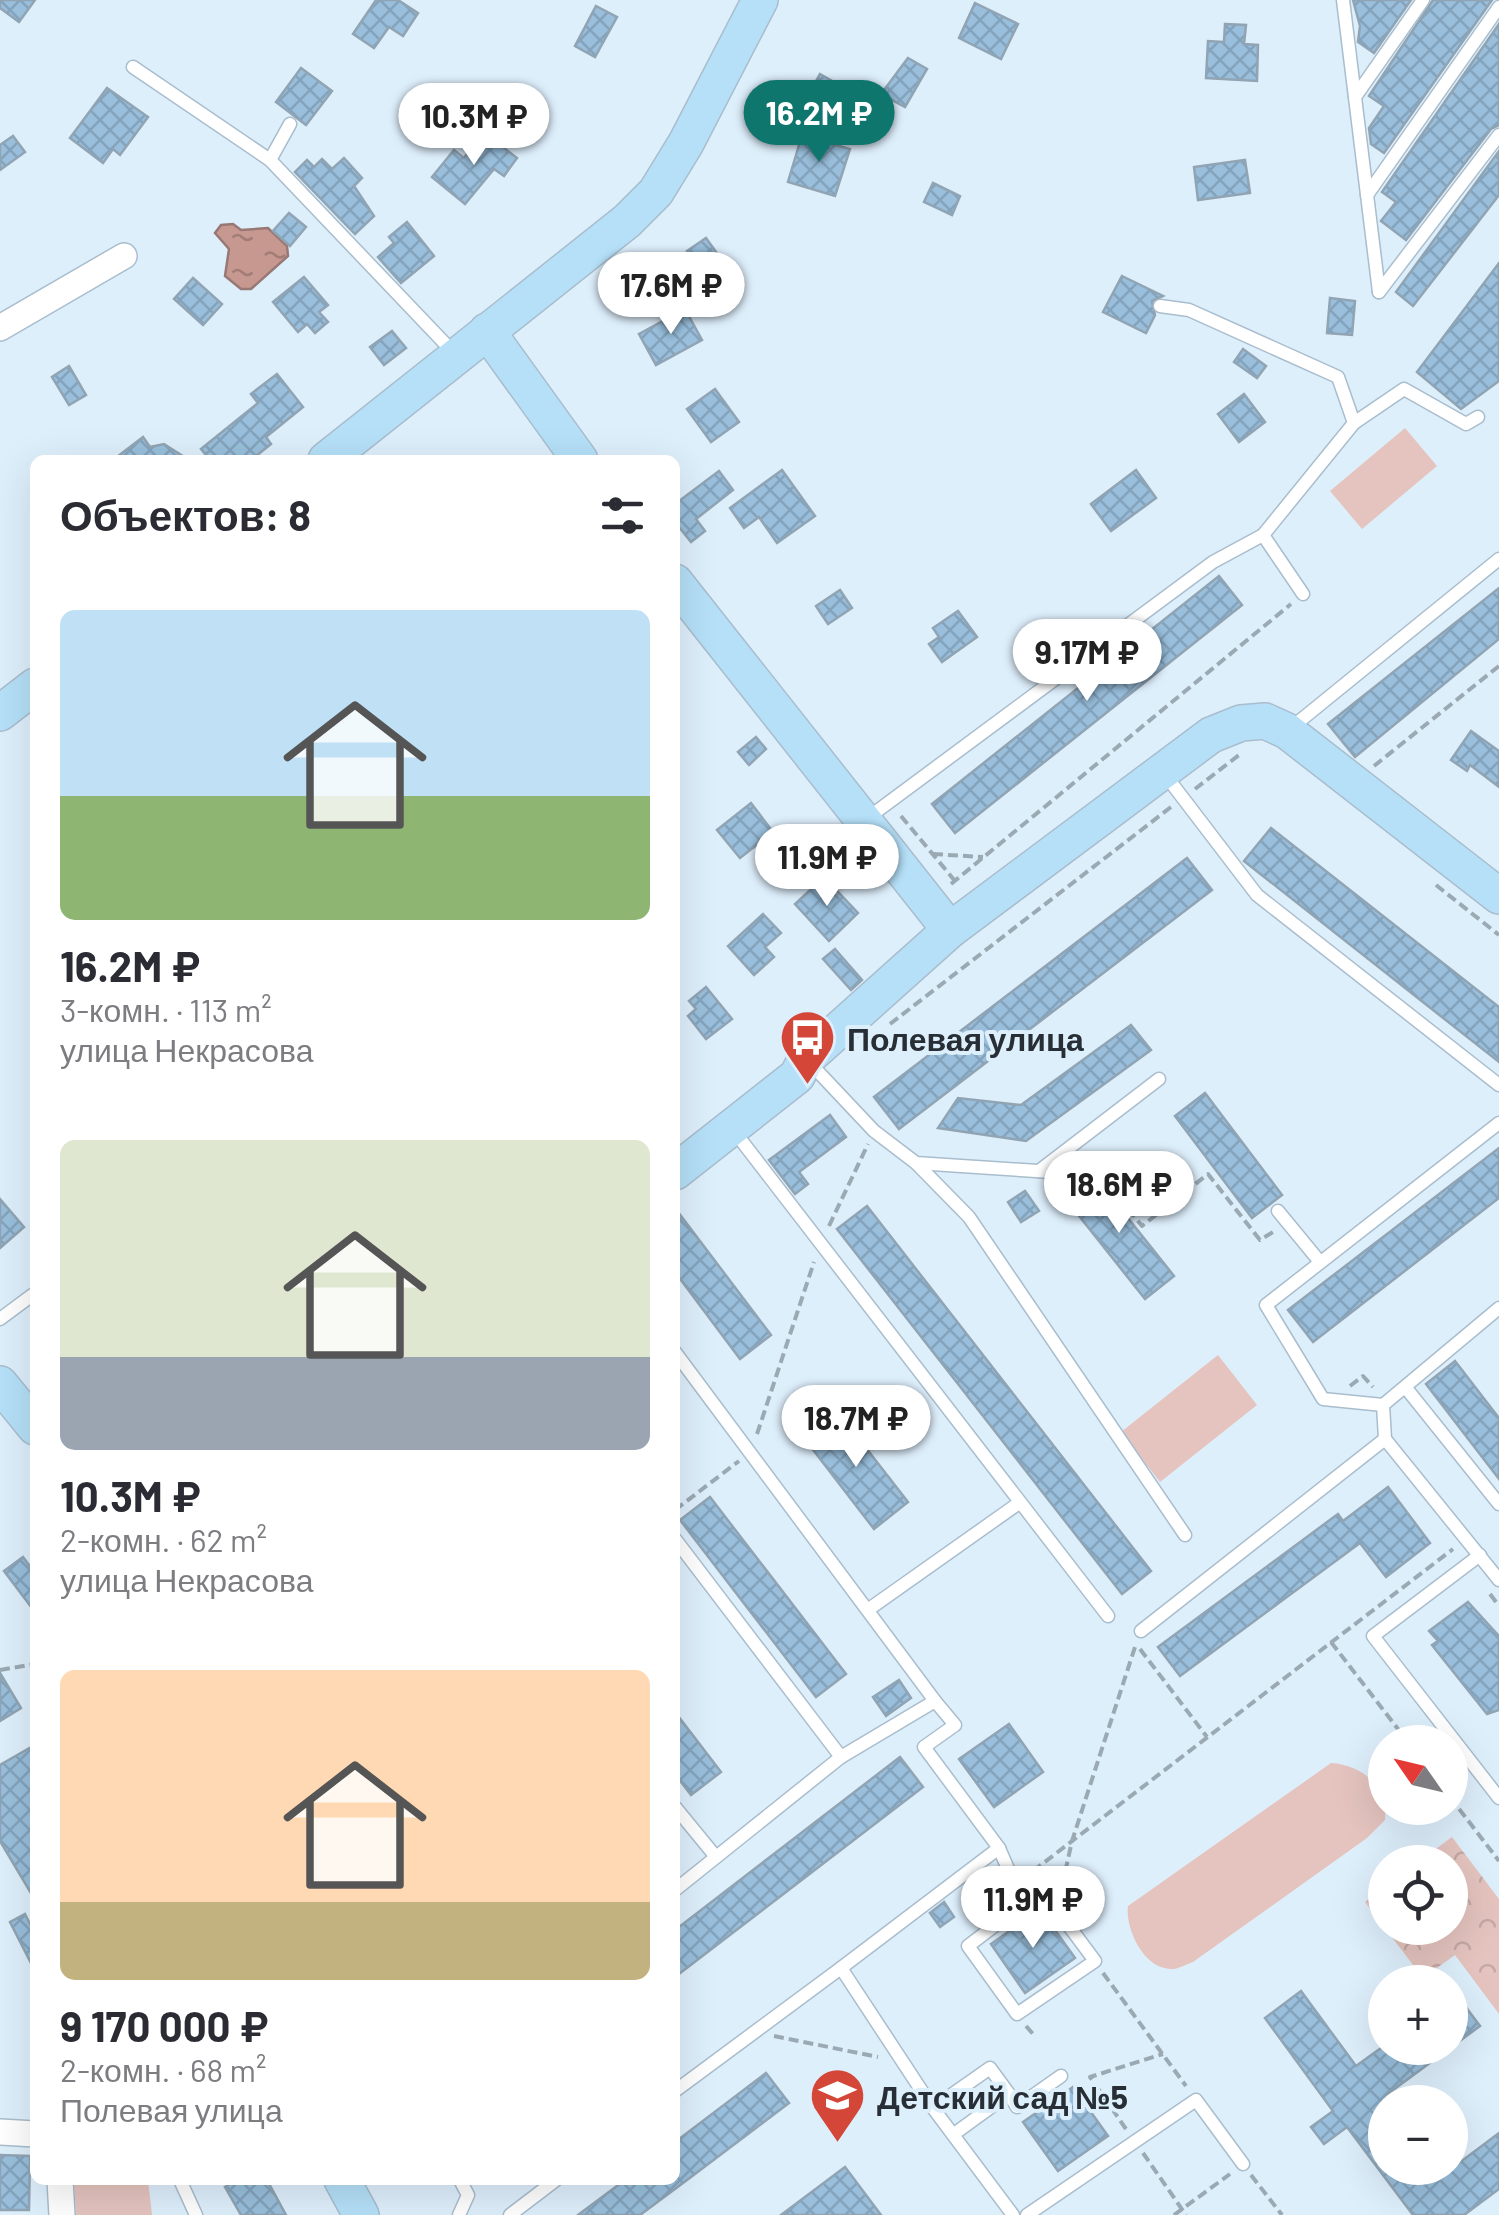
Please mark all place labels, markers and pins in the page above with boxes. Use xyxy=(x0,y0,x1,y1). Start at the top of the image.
pin: 16.2M ₽ xyxy=(727,80,911,165)
pin: 10.3M ₽ xyxy=(382,83,566,168)
pin: 17.6M ₽ xyxy=(579,252,763,337)
pin: 9.17M ₽ xyxy=(995,619,1179,704)
pin: 11.9M ₽ xyxy=(735,824,919,909)
bus stop icon: Полевая улица xyxy=(778,1008,838,1087)
place label: Полевая улица xyxy=(847,1019,1084,1058)
pin: 18.6M ₽ xyxy=(1027,1151,1211,1236)
pin: 18.7M ₽ xyxy=(764,1385,948,1470)
pin: 11.9M ₽ xyxy=(941,1866,1125,1951)
school or university icon: Детский сад №5 xyxy=(808,2066,868,2145)
place label: Детский сад №5 xyxy=(877,2077,1128,2116)

